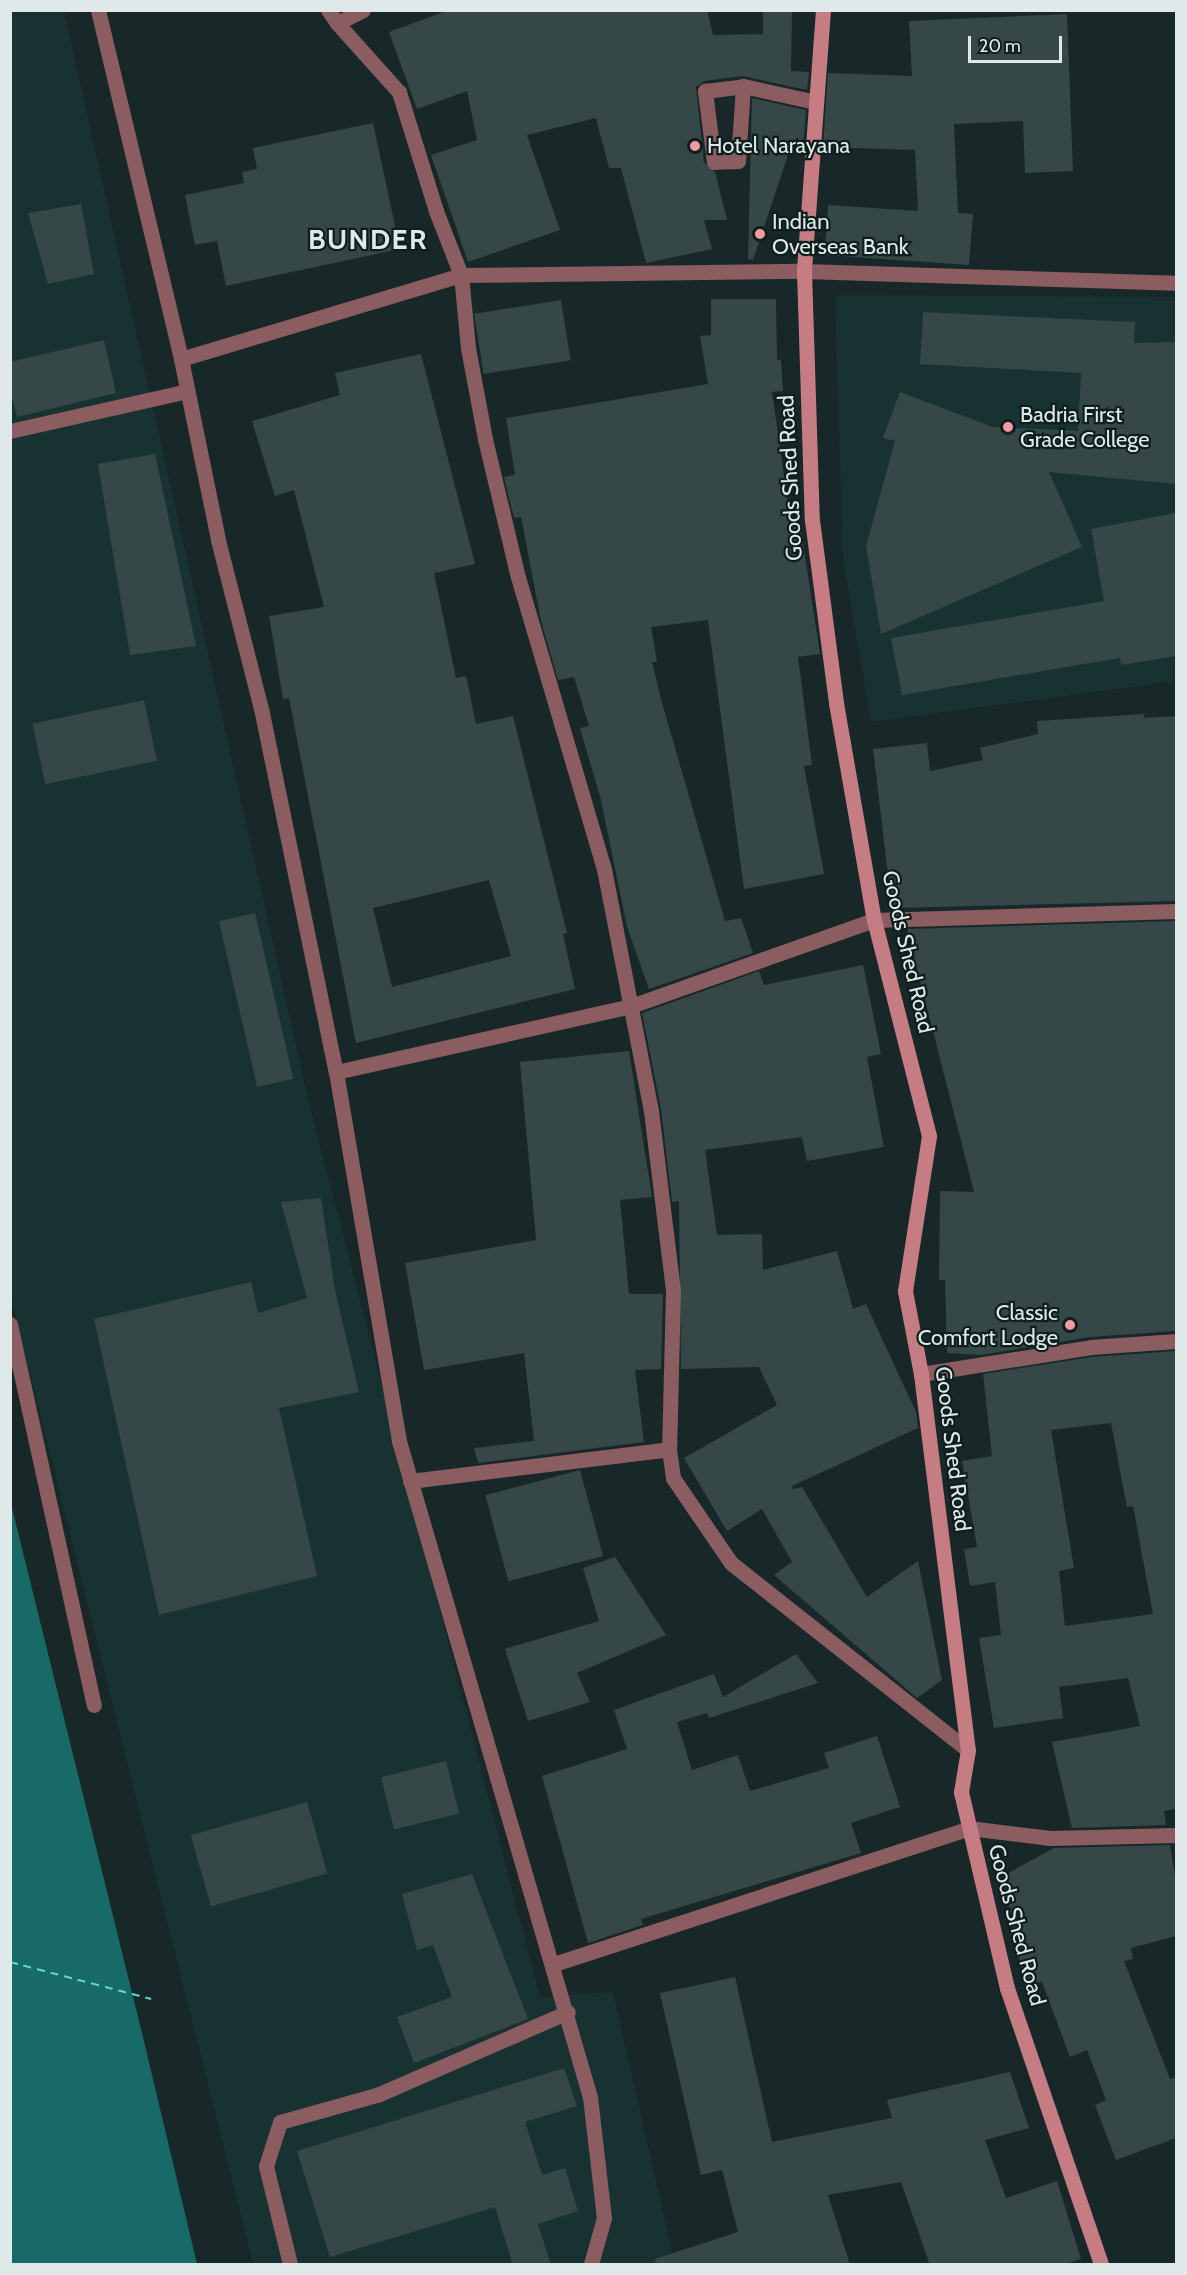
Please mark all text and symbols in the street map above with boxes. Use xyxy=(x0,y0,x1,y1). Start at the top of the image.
scale bar xyxy=(971,24,1066,62)
text: 20 m xyxy=(979,35,1021,57)
place label: Hotel Narayana xyxy=(707,133,850,159)
marker: Hotel Narayana xyxy=(688,139,702,153)
place label: Indian Overseas Bank xyxy=(772,208,909,260)
district label: BUNDER xyxy=(308,222,428,256)
marker: Indian Overseas Bank xyxy=(753,227,767,241)
street label: Goods Shed Road xyxy=(772,394,808,562)
place label: Badria First Grade College xyxy=(1020,401,1150,452)
marker: Badria First Grade College xyxy=(1001,420,1015,434)
street label: Goods Shed Road xyxy=(876,868,940,1036)
place label: Classic Comfort Lodge xyxy=(918,1299,1058,1350)
marker: Classic Comfort Lodge xyxy=(1063,1318,1077,1332)
street label: Goods Shed Road xyxy=(930,1365,976,1533)
street label: Goods Shed Road xyxy=(983,1841,1051,2009)

